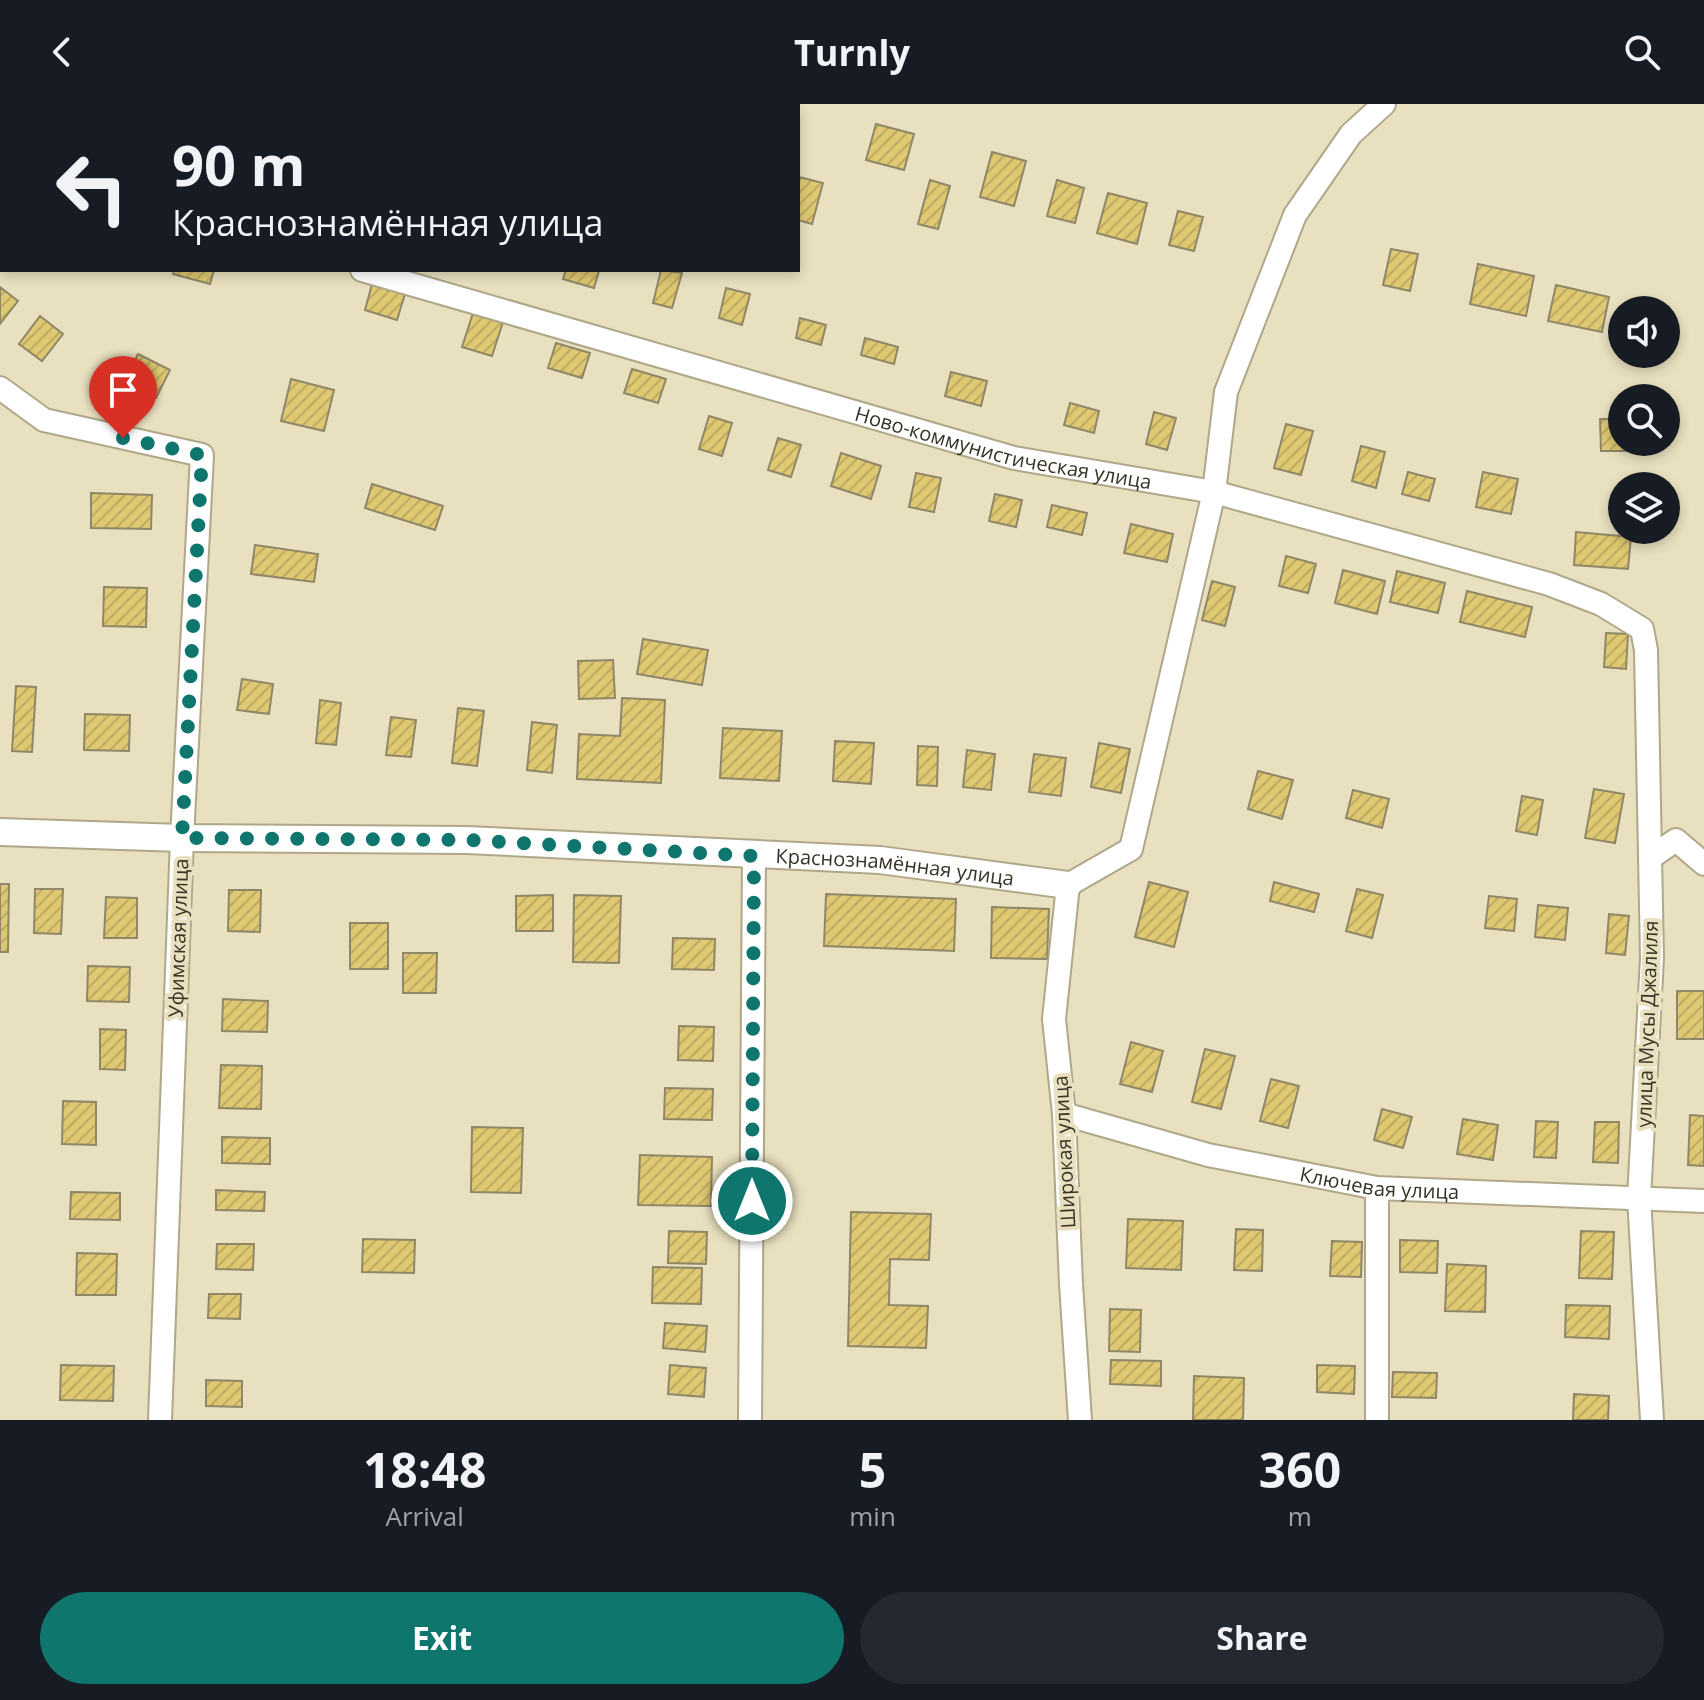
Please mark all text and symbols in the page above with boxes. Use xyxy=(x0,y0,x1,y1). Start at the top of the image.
text: Turnly xyxy=(794,28,910,77)
icon: back xyxy=(40,30,84,74)
icon: search xyxy=(1620,30,1664,74)
text: 90 m xyxy=(172,126,306,202)
icon: left xyxy=(40,136,144,240)
text: Краснознамённая улица xyxy=(172,198,603,247)
map controls xyxy=(1608,296,1680,544)
button: sound xyxy=(1608,296,1680,368)
pin xyxy=(89,356,157,438)
icon: arrive xyxy=(101,368,145,412)
button: search xyxy=(1608,384,1680,456)
street label: Ново-коммунистическая улица xyxy=(852,399,1154,495)
button: layers xyxy=(1608,472,1680,544)
street label: Краснознамённая улица xyxy=(775,841,1016,891)
street label: Уфимская улица xyxy=(162,858,194,1018)
street label: улица Мусы Джалиля xyxy=(1630,920,1664,1128)
street label: Широкая улица xyxy=(1047,1075,1081,1229)
position arrow xyxy=(710,1159,794,1243)
street label: Ключевая улица xyxy=(1298,1160,1460,1205)
text: 18:48 xyxy=(363,1437,486,1502)
text: 5 xyxy=(859,1437,886,1502)
text: 360 xyxy=(1259,1437,1341,1502)
text: Arrival xyxy=(385,1498,464,1534)
text: min xyxy=(849,1498,896,1534)
text: m xyxy=(1288,1498,1312,1534)
button: Exit xyxy=(40,1592,844,1684)
button: Share xyxy=(860,1592,1664,1684)

